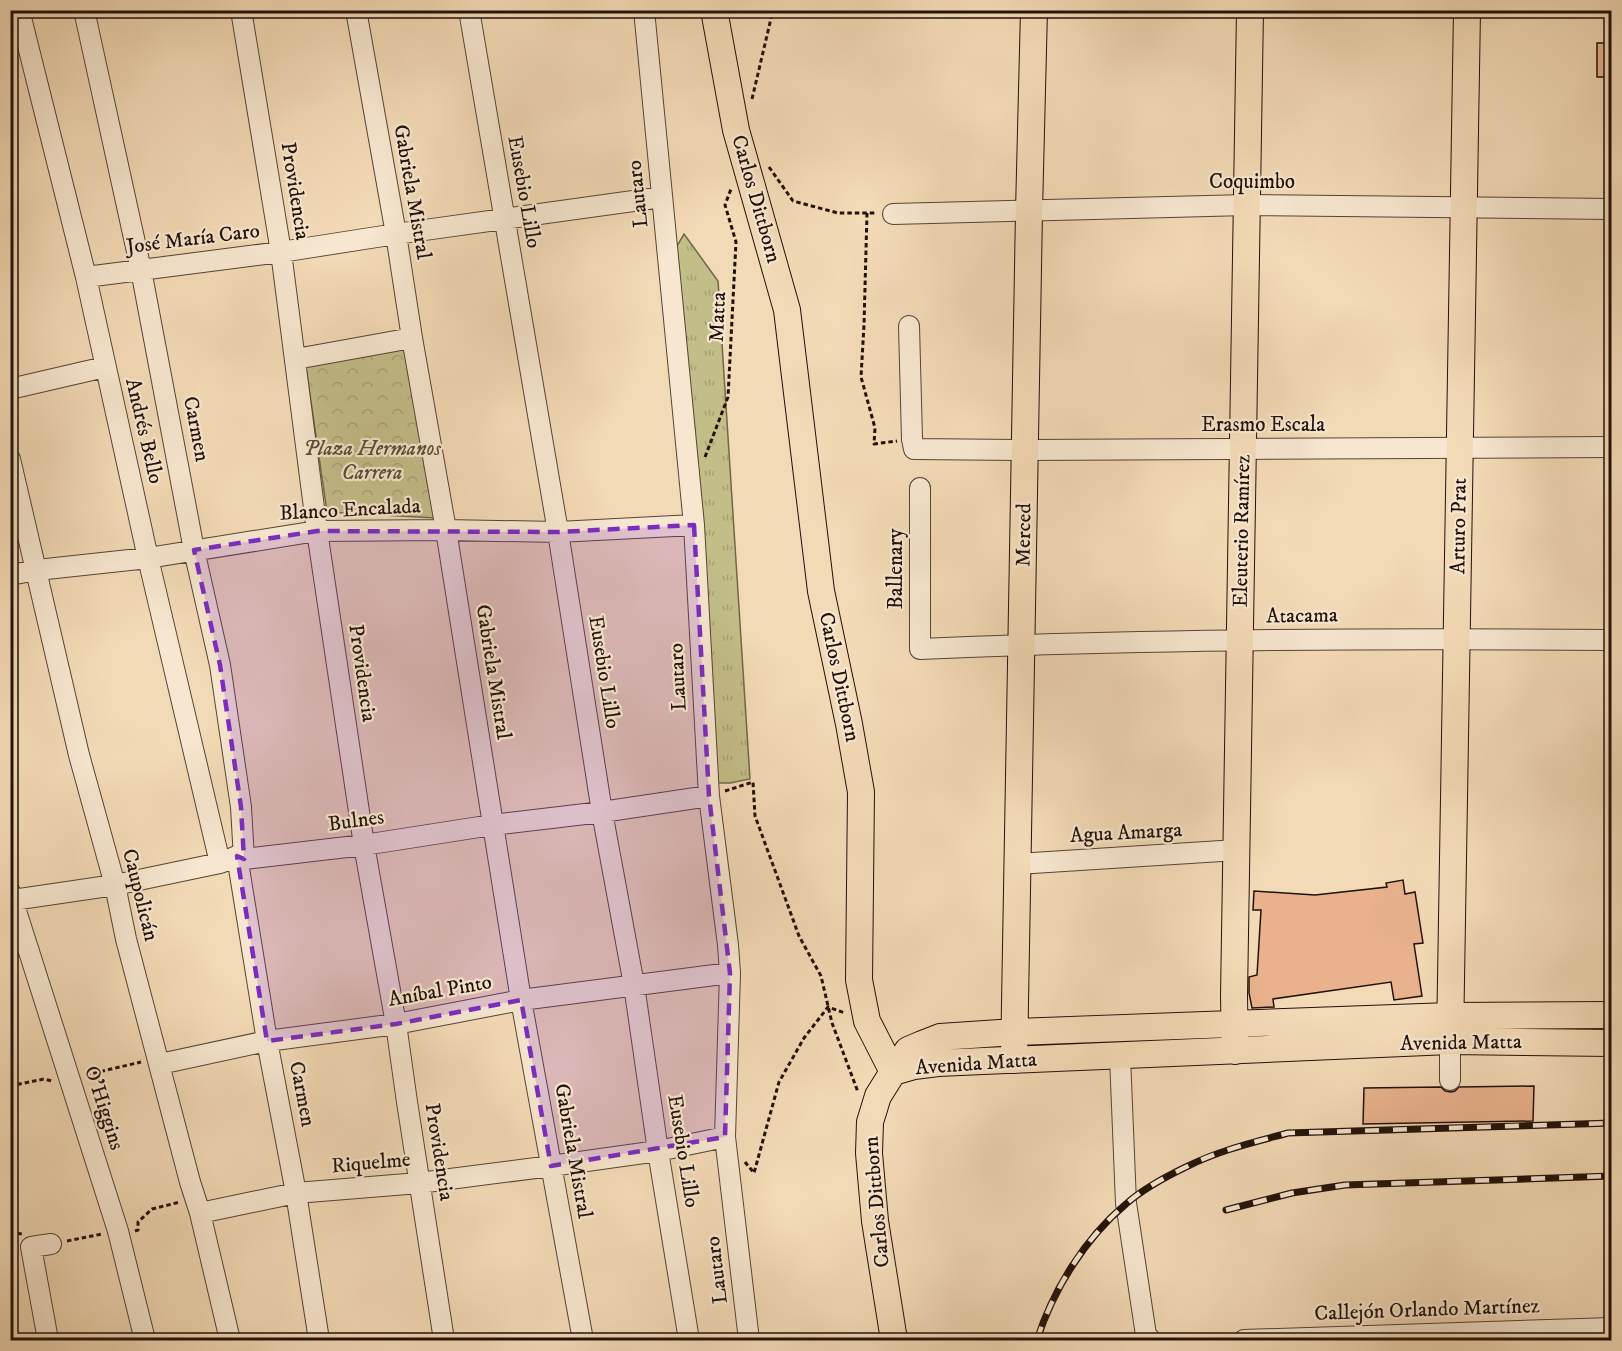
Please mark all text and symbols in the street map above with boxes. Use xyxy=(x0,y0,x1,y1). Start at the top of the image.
street label: Gabriela Mistral xyxy=(387,123,437,262)
street label: Carlos Dittborn xyxy=(725,132,787,266)
street label: Eusebio Lillo xyxy=(501,134,547,250)
street label: Providencia xyxy=(274,140,316,242)
street label: Lautaro xyxy=(622,159,654,229)
street label: Coquimbo xyxy=(1209,169,1295,195)
street label: José María Caro xyxy=(123,218,261,260)
street label: Matta xyxy=(704,291,732,343)
street label: Andrés Bello xyxy=(119,376,169,486)
street label: Carmen xyxy=(177,394,215,464)
street label: Erasmo Escala xyxy=(1201,412,1325,438)
park label: Plaza Hermanos Carrera xyxy=(303,436,441,486)
street label: Eleuterio Ramírez xyxy=(1228,454,1256,608)
street label: Arturo Prat xyxy=(1445,477,1473,574)
street label: Blanco Encalada xyxy=(279,493,421,527)
street label: Merced xyxy=(1010,502,1038,567)
street label: Ballenary xyxy=(883,527,909,610)
street label: Atacama xyxy=(1266,602,1338,630)
street label: Gabriela Mistral xyxy=(469,603,517,742)
street label: Carlos Dittborn xyxy=(813,610,865,744)
street label: Eusebio Lillo xyxy=(582,614,626,730)
street label: Providencia xyxy=(342,622,382,724)
street label: Lautaro xyxy=(663,642,693,712)
street label: Bulnes xyxy=(326,804,386,838)
street label: Agua Amarga xyxy=(1069,817,1183,849)
street label: Caupolicán xyxy=(116,846,164,944)
street label: Aníbal Pinto xyxy=(386,969,494,1013)
street label: Avenida Matta xyxy=(1400,1029,1522,1057)
street label: Avenida Matta xyxy=(914,1047,1038,1081)
street label: Carmen xyxy=(283,1059,321,1129)
street label: O'Higgins xyxy=(78,1063,130,1153)
street label: Gabriela Mistral xyxy=(548,1082,598,1221)
street label: Eusebio Lillo xyxy=(661,1093,705,1209)
street label: Providencia xyxy=(418,1101,460,1203)
street label: Carlos Dittborn xyxy=(858,1135,896,1269)
street label: Riquelme xyxy=(330,1147,412,1179)
street label: Lautaro xyxy=(700,1235,734,1305)
street label: Callejón Orlando Martínez xyxy=(1314,1293,1540,1327)

